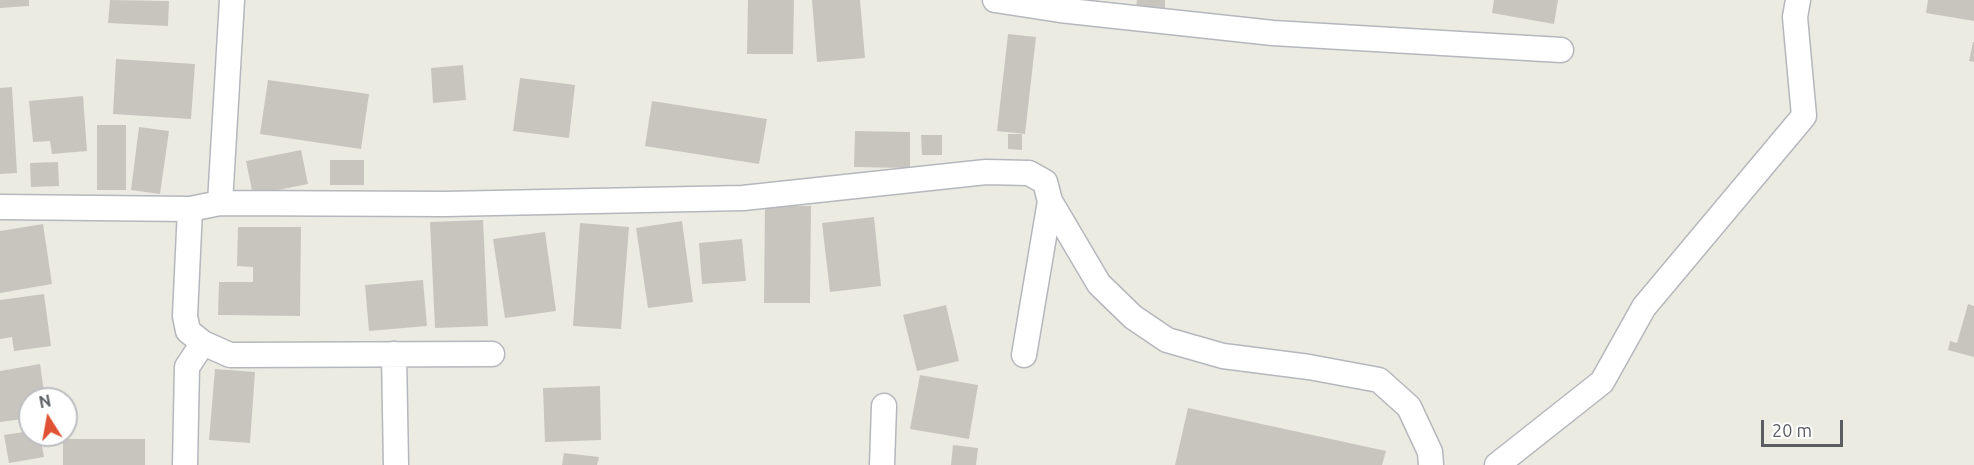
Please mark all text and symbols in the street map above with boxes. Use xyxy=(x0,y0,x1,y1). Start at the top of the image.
north arrow xyxy=(18,387,78,447)
text: N xyxy=(37,391,53,411)
scale bar xyxy=(1764,408,1846,446)
text: 20 m xyxy=(1772,420,1812,440)

